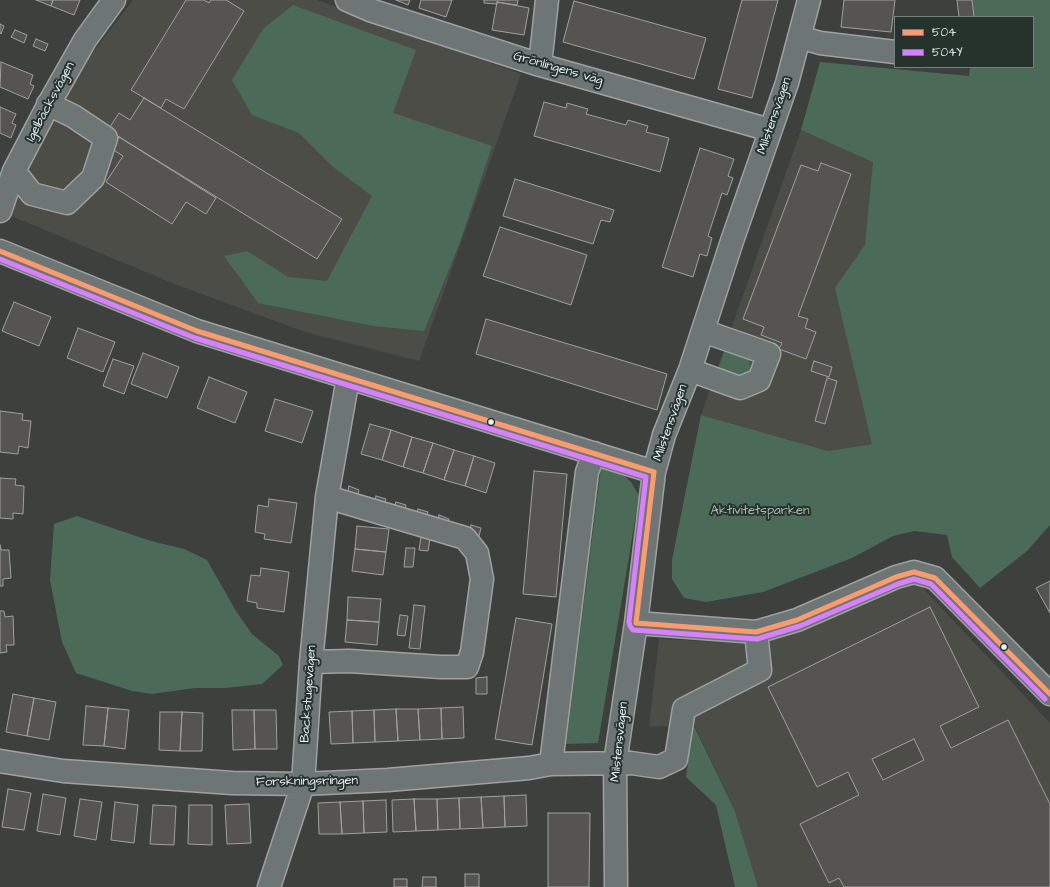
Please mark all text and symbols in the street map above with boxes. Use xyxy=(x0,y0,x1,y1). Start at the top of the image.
legend xyxy=(894,16,1034,68)
text: 504 xyxy=(932,24,956,41)
text: 504Y xyxy=(932,44,963,61)
street label: Grönlingens väg xyxy=(511,49,605,89)
street label: Igelbäcksvägen xyxy=(23,59,79,145)
street label: Milstensvägen xyxy=(755,76,795,156)
street label: Milstensvägen xyxy=(651,383,691,463)
unlabelled marker xyxy=(486,417,496,427)
park label: Aktivitetsparken xyxy=(711,503,809,519)
unlabelled marker xyxy=(999,642,1009,652)
street label: Backstugevägen xyxy=(298,645,320,743)
street label: Milstensvägen xyxy=(608,701,632,783)
street label: Forskningsringen xyxy=(256,773,358,791)

